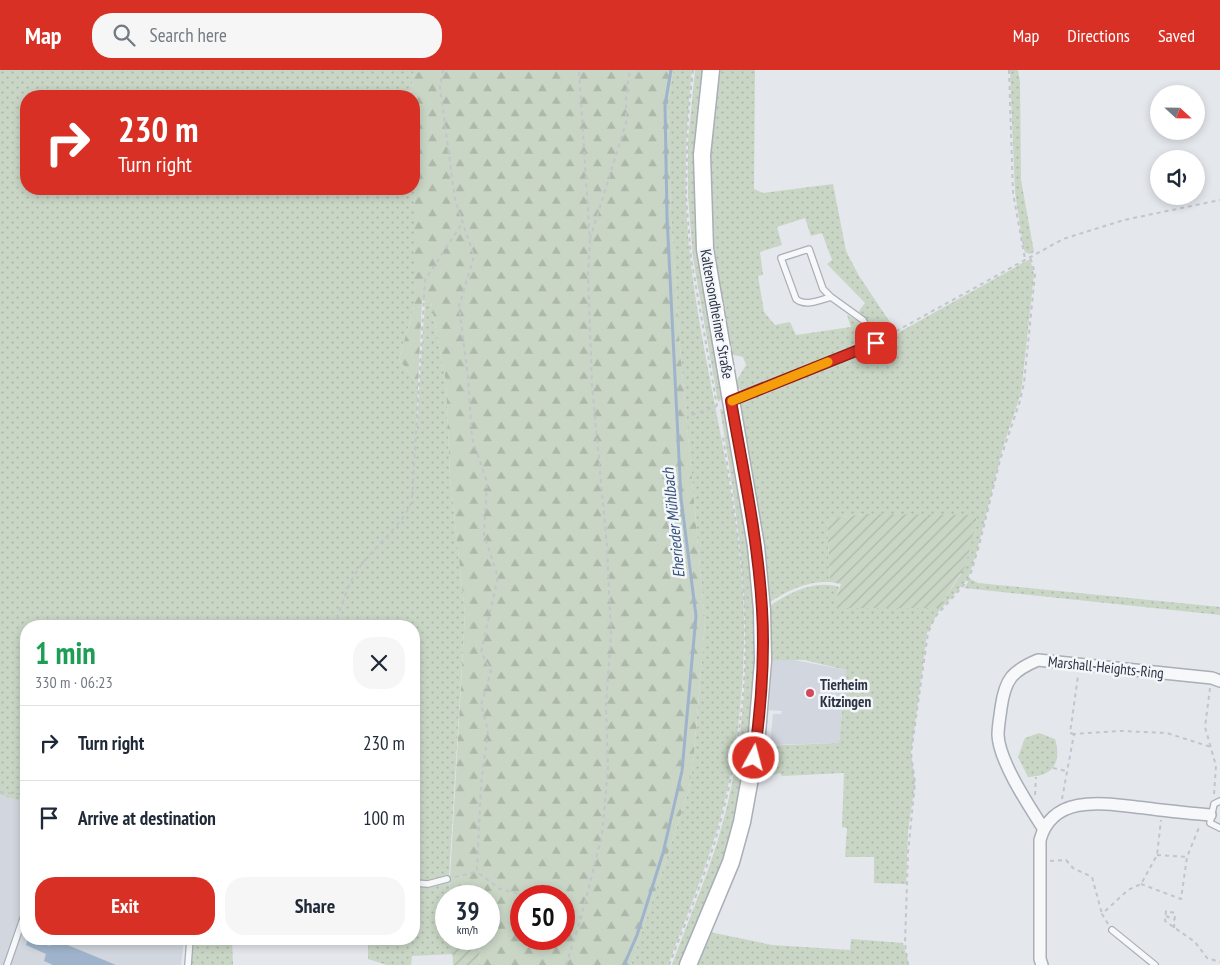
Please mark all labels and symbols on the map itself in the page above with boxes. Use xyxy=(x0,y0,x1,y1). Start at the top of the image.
north arrow xyxy=(1150,85,1205,140)
street label: Kaltensondheimer Straße xyxy=(696,248,738,380)
pin xyxy=(855,322,897,364)
water label: Eherieder Mühlbach xyxy=(657,466,689,579)
street label: Marshall-Heights-Ring xyxy=(1047,651,1165,683)
place label: Tierheim Kitzingen xyxy=(820,675,871,711)
marker: Tierheim Kitzingen xyxy=(804,687,816,699)
position arrow xyxy=(727,731,779,783)
speed limit sign: 50 xyxy=(510,885,575,950)

